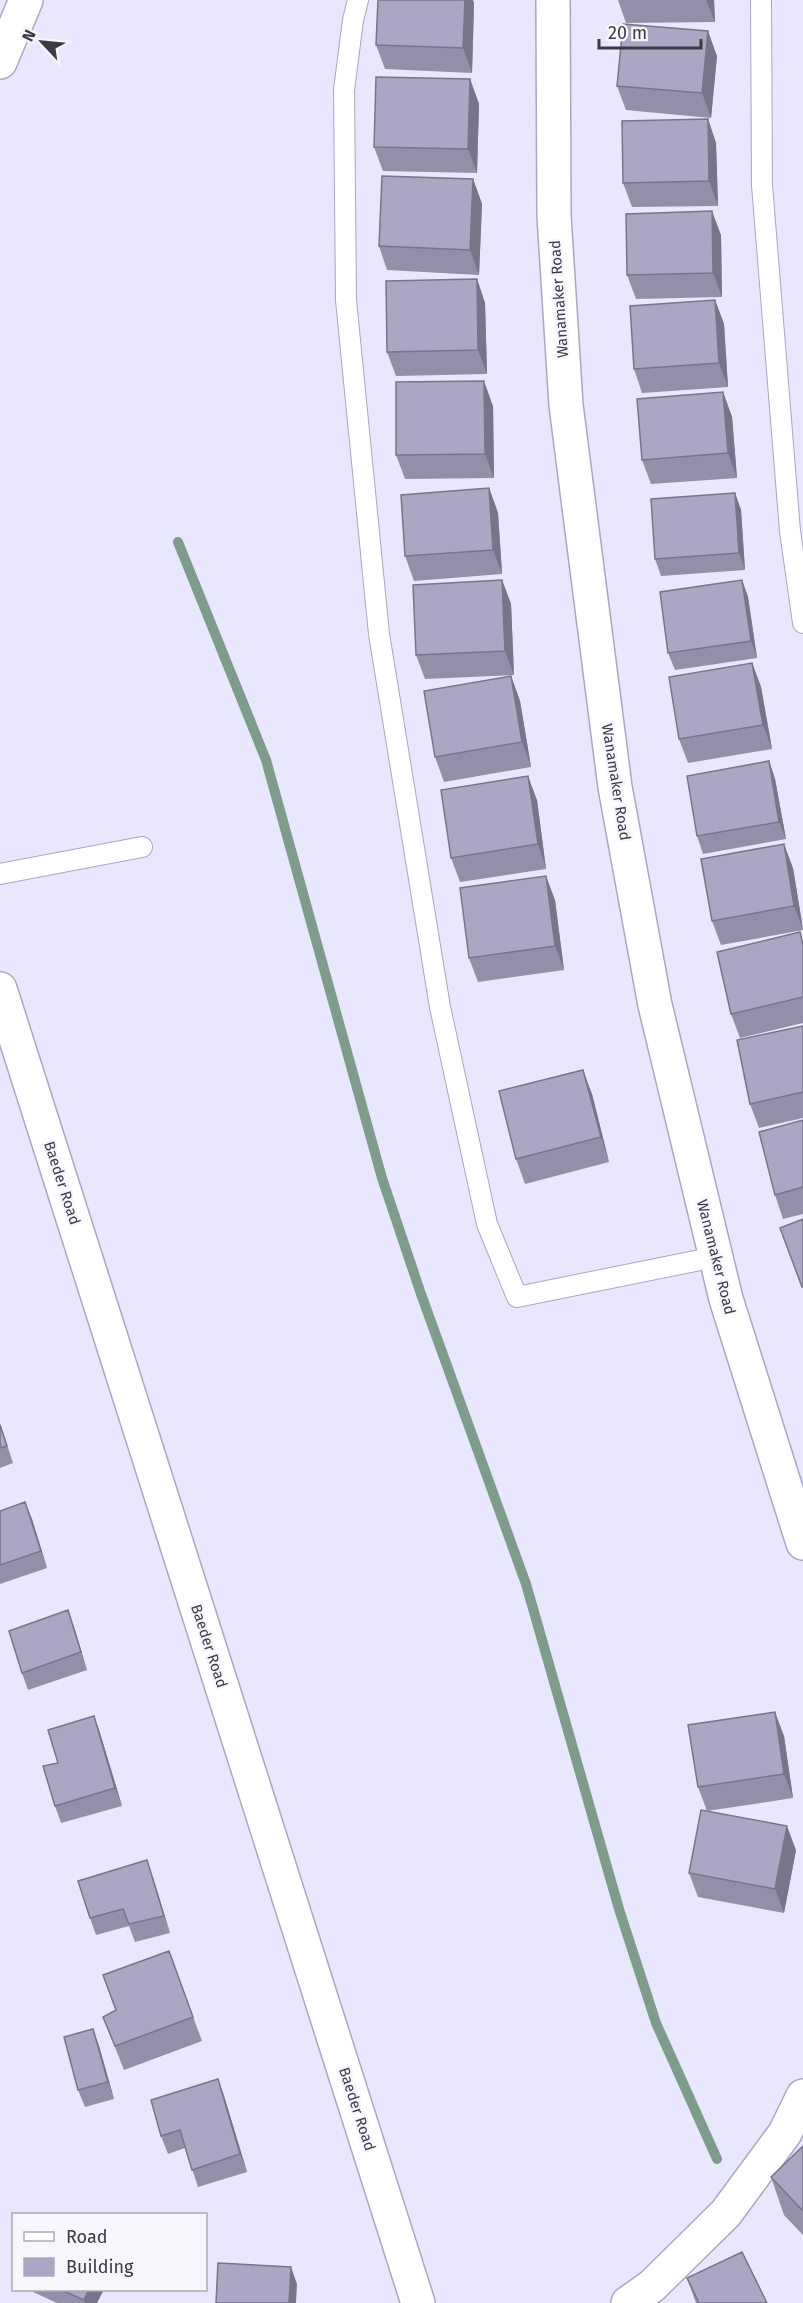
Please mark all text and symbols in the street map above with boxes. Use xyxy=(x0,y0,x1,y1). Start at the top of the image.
north arrow xyxy=(12,12,72,72)
scale bar xyxy=(599,12,701,50)
text: 20 m xyxy=(608,22,647,44)
text: N xyxy=(18,27,40,45)
street label: Wanamaker Road xyxy=(546,239,572,359)
street label: Wanamaker Road xyxy=(598,722,634,842)
street label: Baeder Road xyxy=(40,1139,84,1227)
street label: Wanamaker Road xyxy=(693,1197,739,1317)
street label: Baeder Road xyxy=(187,1602,231,1690)
street label: Baeder Road xyxy=(335,2065,379,2153)
legend xyxy=(12,2213,207,2291)
text: Road xyxy=(66,2226,108,2248)
text: Building xyxy=(66,2256,134,2278)

